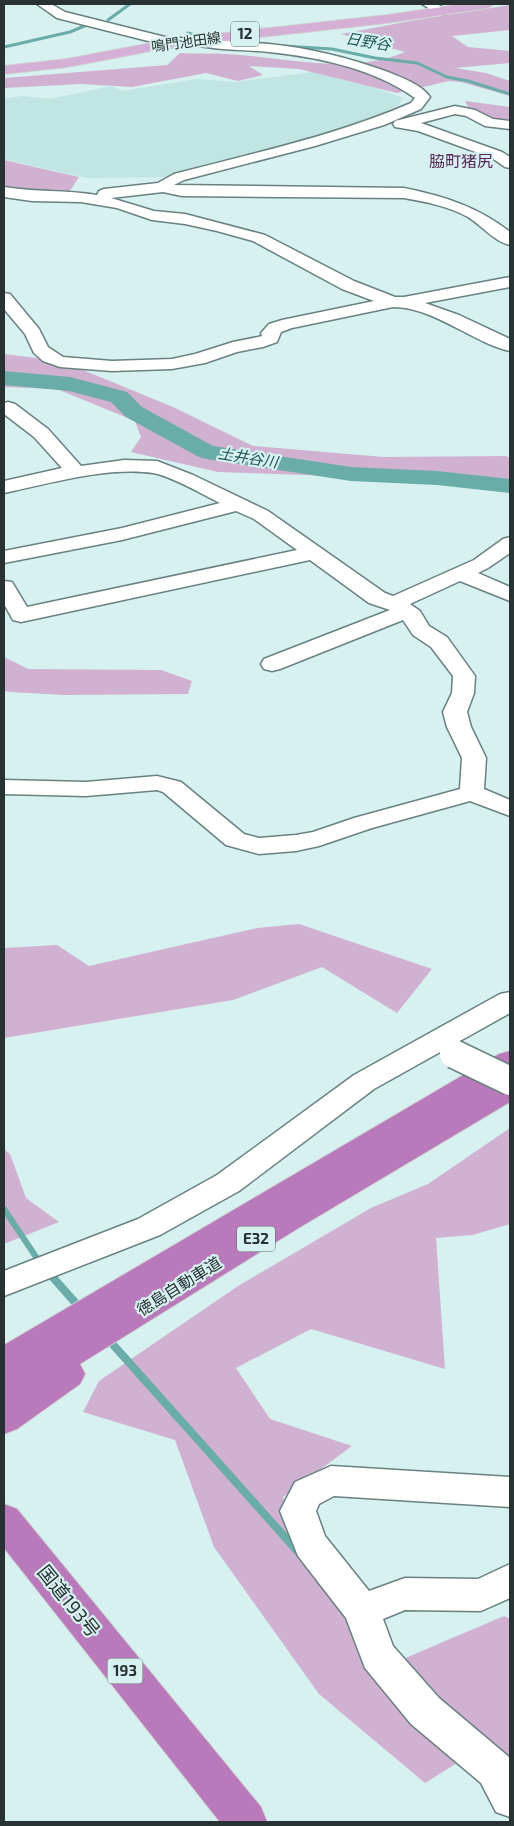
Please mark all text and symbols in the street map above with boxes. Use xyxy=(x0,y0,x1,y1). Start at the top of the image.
road number: 12 xyxy=(231,22,259,46)
street label: 鳴門池田線 xyxy=(150,28,222,55)
water label: 日野谷 xyxy=(345,29,394,54)
district label: 脇町猪尻 xyxy=(429,151,493,170)
water label: 土井谷川 xyxy=(217,443,281,471)
road number: E32 xyxy=(237,1226,275,1252)
street label: 徳島自動車道 xyxy=(133,1252,224,1319)
street label: 国道193号 xyxy=(33,1560,105,1641)
road number: 193 xyxy=(108,1658,142,1684)

